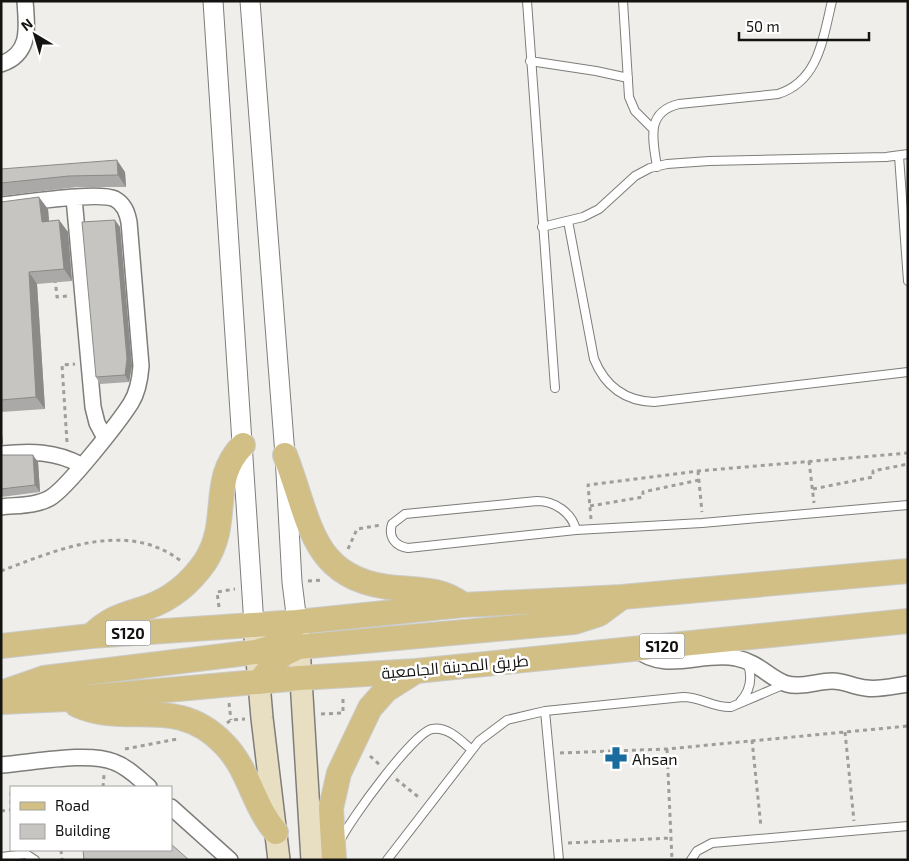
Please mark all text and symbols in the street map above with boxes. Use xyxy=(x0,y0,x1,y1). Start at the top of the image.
north arrow xyxy=(10,10,60,60)
scale bar xyxy=(739,10,869,42)
text: N xyxy=(17,15,36,34)
text: 50 m xyxy=(746,17,780,35)
road number: S120 xyxy=(106,620,150,646)
road number: S120 xyxy=(640,634,684,658)
street label: طريق المدينة الجامعية xyxy=(381,650,529,684)
pharmacy icon: Ahsan xyxy=(603,745,629,771)
place label: Ahsan xyxy=(632,749,677,768)
legend xyxy=(10,786,172,851)
text: Road xyxy=(55,796,90,814)
text: Building xyxy=(55,821,111,839)

